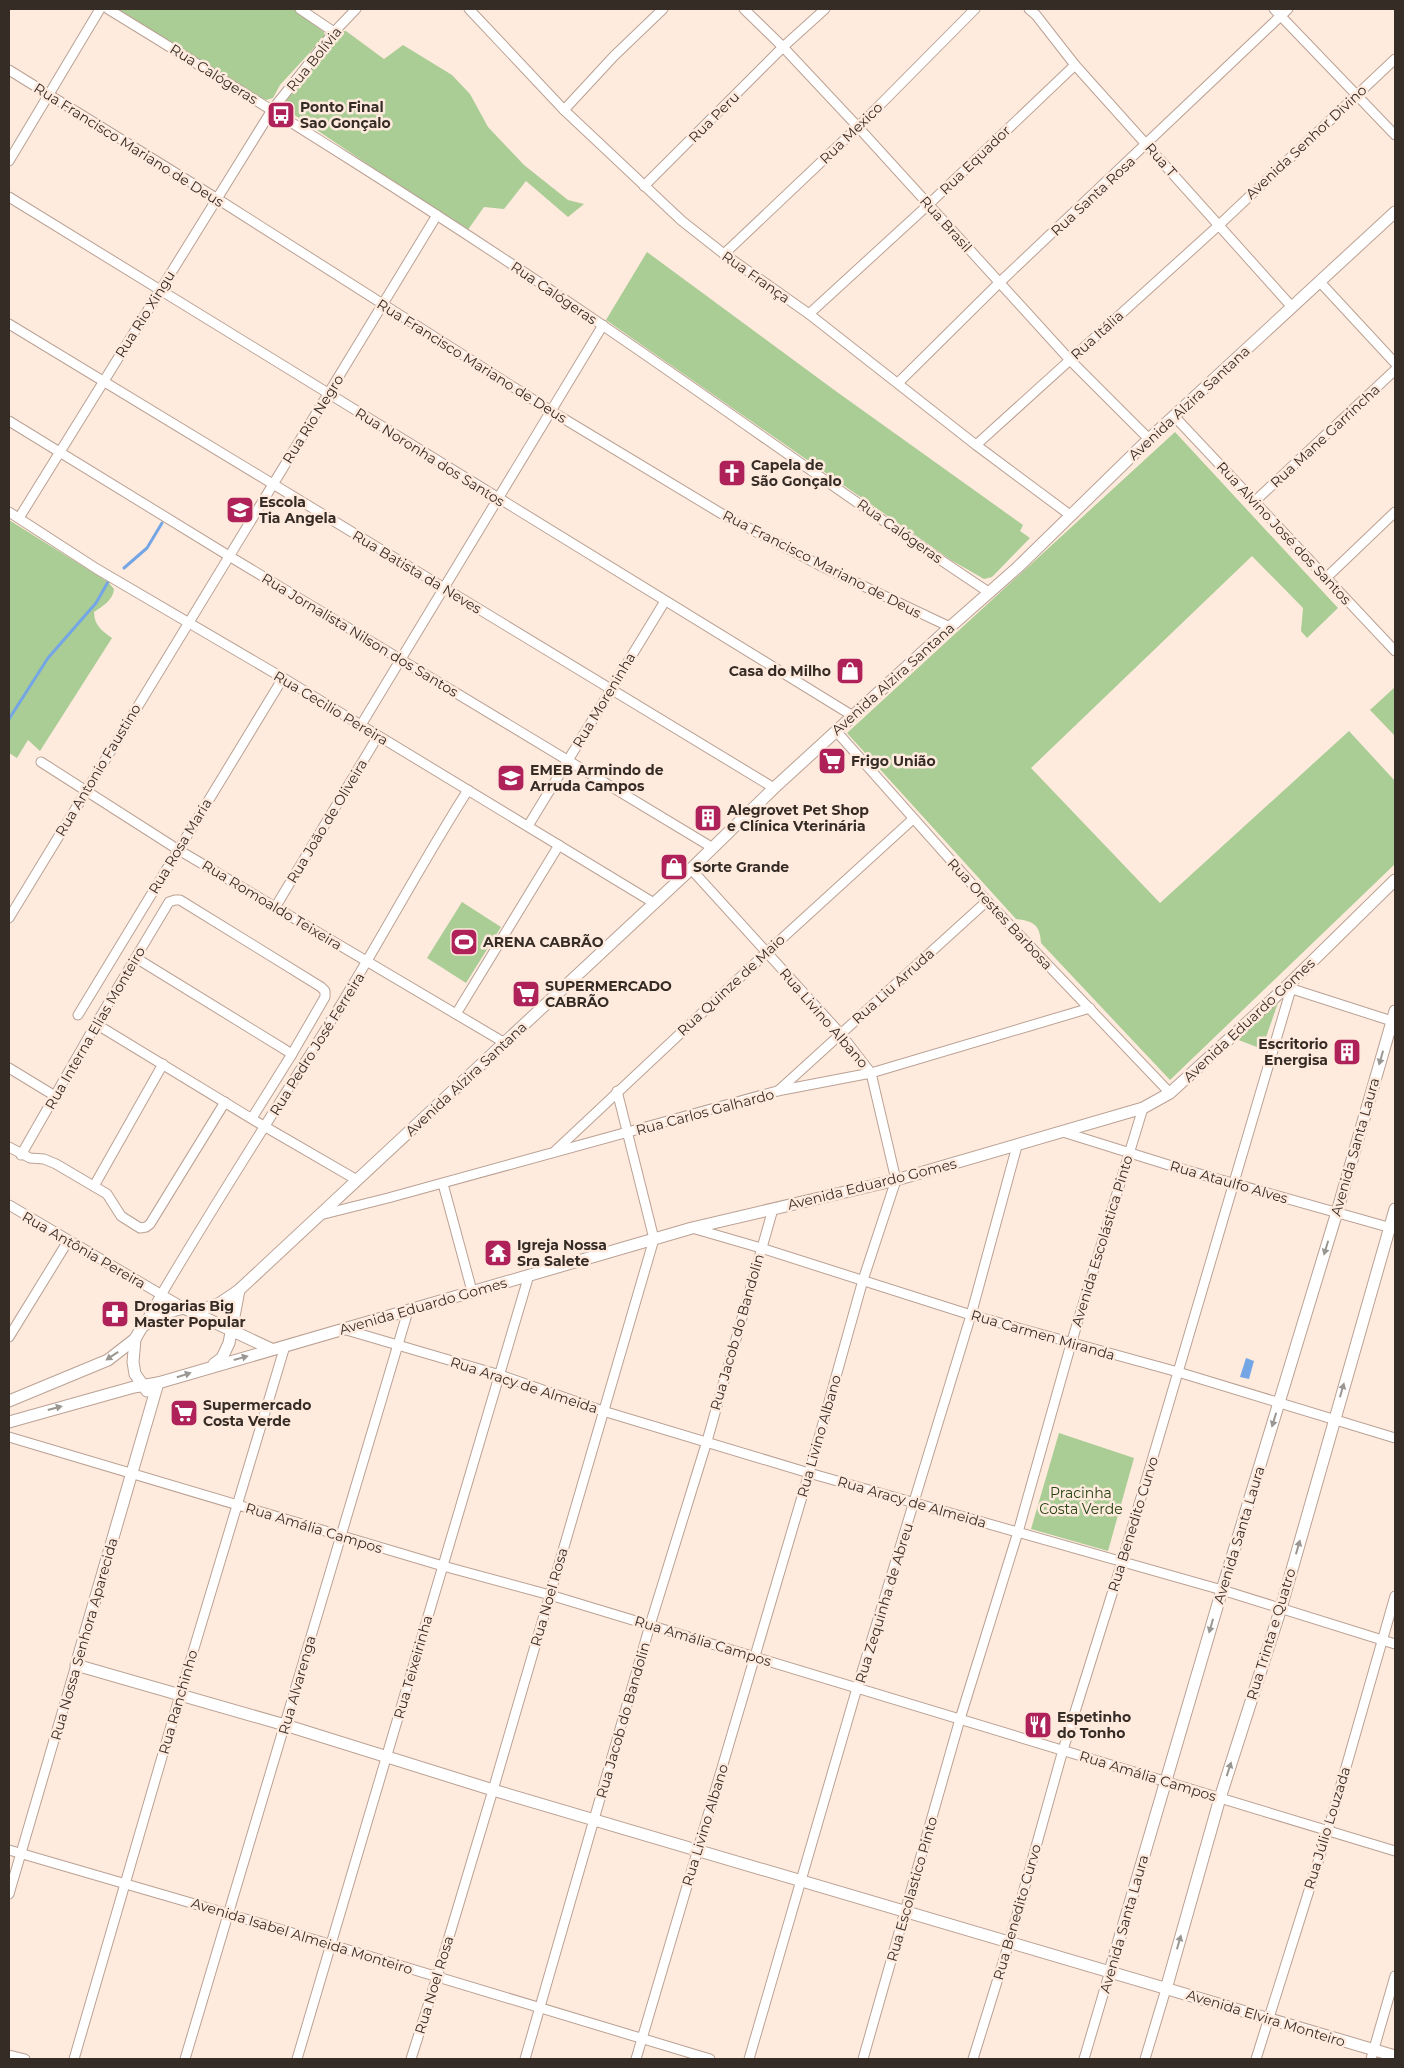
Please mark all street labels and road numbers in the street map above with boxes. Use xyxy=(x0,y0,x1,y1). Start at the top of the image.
street label: Rua Bolívia xyxy=(282,23,346,95)
street label: Rua Calógeras xyxy=(167,40,261,108)
street label: Rua Francisco Mariano de Deus xyxy=(31,79,227,211)
street label: Avenida Senhor Divino xyxy=(1242,81,1370,203)
street label: Rua Peru xyxy=(685,88,743,146)
street label: Rua Mexico xyxy=(816,98,886,168)
street label: Rua Equador xyxy=(936,121,1015,198)
street label: Rua T xyxy=(1141,139,1181,181)
street label: Rua Santa Rosa xyxy=(1047,152,1139,240)
street label: Rua Brasil xyxy=(916,192,976,256)
street label: Rua França xyxy=(718,247,794,307)
street label: Rua Calógeras xyxy=(507,258,601,329)
street label: Rua Rio Xingu xyxy=(111,267,179,361)
street label: Rua Francisco Mariano de Deus xyxy=(374,295,570,427)
street label: Rua Itália xyxy=(1067,307,1127,363)
street label: Avenida Alzira Santana xyxy=(1125,342,1253,464)
street label: Rua Rio Negro xyxy=(278,371,348,467)
street label: Rua Mane Garrincha xyxy=(1266,380,1384,492)
street label: Rua Noronha dos Santos xyxy=(352,404,508,511)
street label: Rua Alvino José dos Santos xyxy=(1213,458,1355,609)
street label: Rua Calógeras xyxy=(854,495,946,567)
street label: Rua Francisco Mariano de Deus xyxy=(720,506,924,622)
street label: Rua Batista da Neves xyxy=(349,526,485,618)
street label: Rua Jornalista Nilson dos Santos xyxy=(259,569,462,701)
street label: Avenida Alzira Santana xyxy=(828,619,958,739)
street label: Rua Moreninha xyxy=(568,649,640,751)
street label: Rua Cecilio Pereira xyxy=(271,667,391,749)
street label: Rua Antonio Faustino xyxy=(51,700,145,840)
street label: Rua João de Oliveira xyxy=(283,756,371,886)
street label: Rua Rosa Maria xyxy=(144,795,216,897)
street label: Rua Orestes Barbosa xyxy=(944,854,1056,974)
street label: Rua Romoaldo Teixeira xyxy=(199,856,345,954)
street label: Rua Quinze de Maio xyxy=(673,930,789,1040)
street label: Rua Interna Elias Monteiro xyxy=(41,943,149,1113)
street label: Rua Liu Arruda xyxy=(848,944,938,1028)
street label: Avenida Eduardo Gomes xyxy=(1179,954,1319,1086)
street label: Rua Livino Albano xyxy=(776,964,872,1072)
street label: Rua Pedro José Ferreira xyxy=(266,969,368,1119)
street label: Avenida Alzira Santana xyxy=(402,1018,530,1140)
street label: Avenida Santa Laura xyxy=(1327,1076,1383,1218)
street label: Rua Carlos Galhardo xyxy=(634,1085,776,1139)
street label: Avenida Escolástica Pinto xyxy=(1067,1153,1137,1329)
street label: Avenida Eduardo Gomes xyxy=(786,1154,959,1214)
street label: Rua Ataulfo Alves xyxy=(1168,1157,1290,1207)
street label: Rua Antônia Pereira xyxy=(19,1207,149,1293)
street label: Rua Jacob do Bandolin xyxy=(706,1252,768,1412)
street label: Avenida Eduardo Gomes xyxy=(337,1273,509,1339)
street label: Rua Carmen Miranda xyxy=(969,1306,1117,1364)
street label: Rua Aracy de Almeida xyxy=(448,1353,600,1417)
street label: Rua Livino Albano xyxy=(793,1373,845,1499)
street label: Rua Benedito Curvo xyxy=(1104,1454,1162,1594)
street label: Avenida Santa Laura xyxy=(1209,1464,1269,1606)
street label: Rua Aracy de Almeida xyxy=(835,1472,989,1532)
street label: Rua Amália Campos xyxy=(243,1499,385,1557)
street label: Rua Zequinha de Abreu xyxy=(851,1521,917,1685)
street label: Rua Nossa Senhora Aparecida xyxy=(46,1536,122,1742)
street label: Rua Noel Rosa xyxy=(526,1546,572,1648)
street label: Rua Trinta e Quatro xyxy=(1242,1566,1300,1702)
street label: Rua Amália Campos xyxy=(632,1612,774,1670)
street label: Rua Teixeirinha xyxy=(390,1613,436,1721)
street label: Rua Alvarenga xyxy=(274,1633,320,1737)
street label: Rua Jacob do Bandolin xyxy=(592,1640,654,1800)
street label: Rua Ranchinho xyxy=(154,1647,202,1756)
street label: Rua Amália Campos xyxy=(1077,1747,1219,1805)
street label: Rua Livino Albano xyxy=(678,1762,732,1888)
street label: Rua Júlio Louzada xyxy=(1300,1764,1354,1892)
street label: Rua Escolastico Pinto xyxy=(883,1814,941,1964)
street label: Rua Benedito Curvo xyxy=(989,1842,1045,1982)
street label: Avenida Santa Laura xyxy=(1096,1853,1152,1995)
street label: Avenida Isabel Almeida Monteiro xyxy=(189,1894,415,1978)
street label: Rua Noel Rosa xyxy=(411,1934,457,2036)
street label: Avenida Elvira Monteiro xyxy=(1184,1985,1348,2051)

